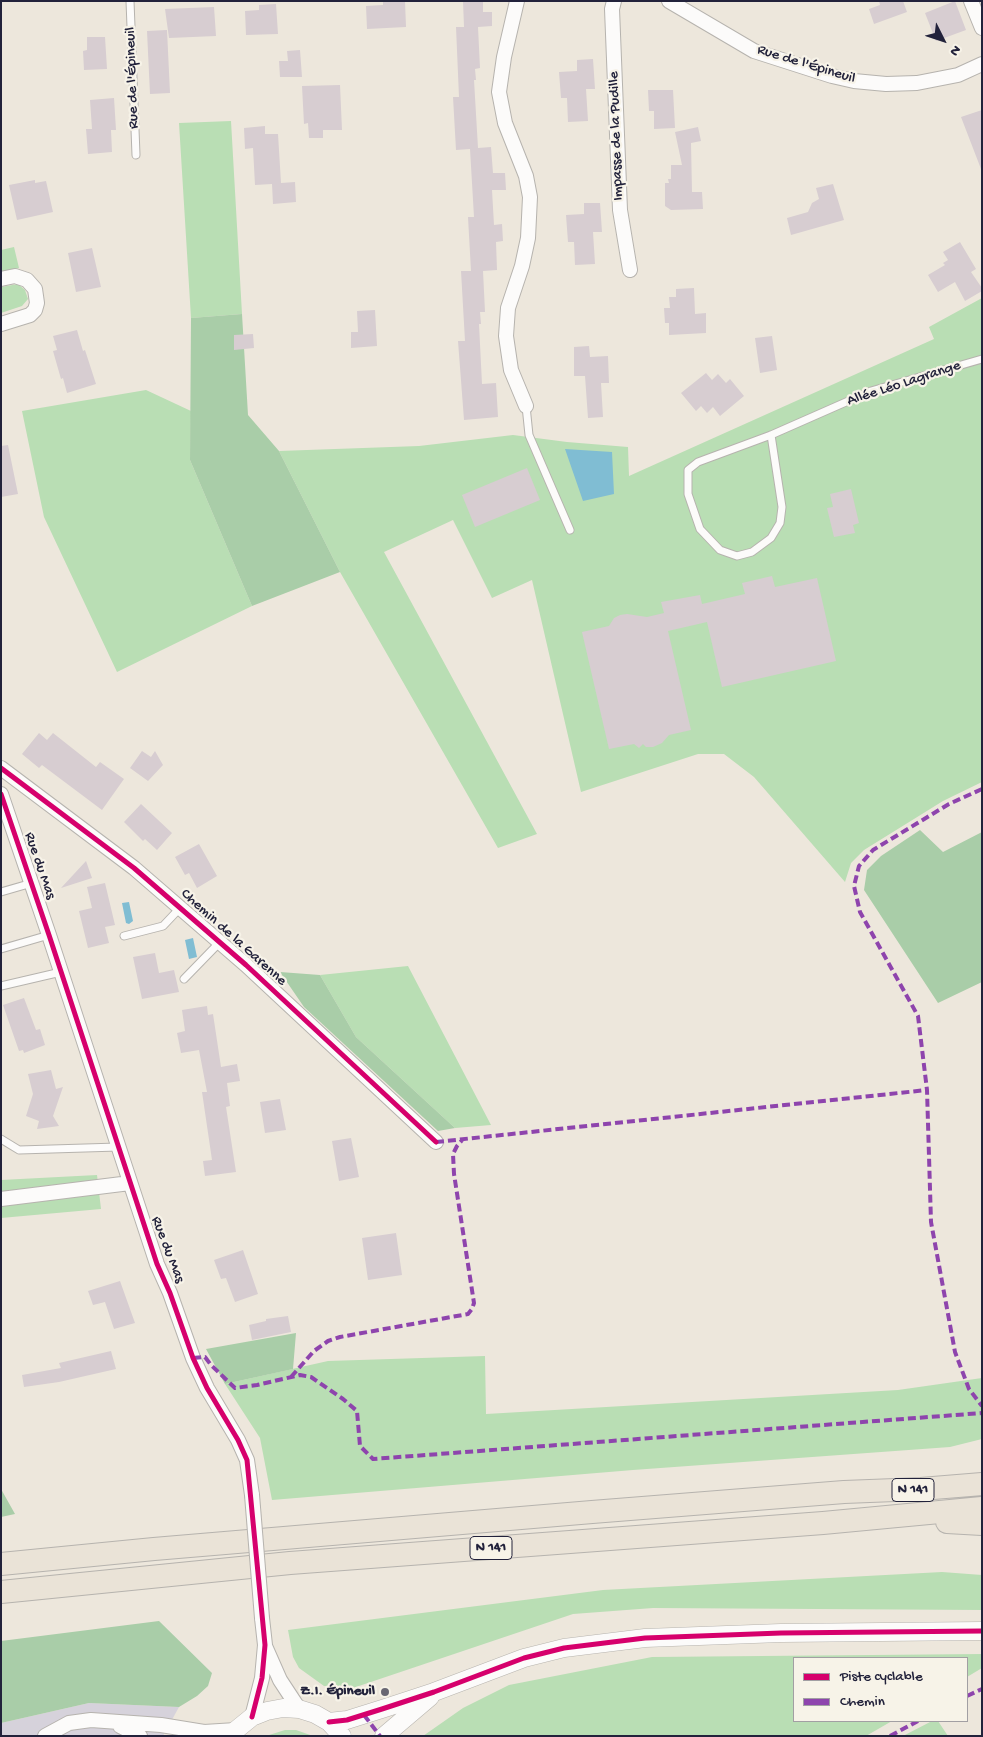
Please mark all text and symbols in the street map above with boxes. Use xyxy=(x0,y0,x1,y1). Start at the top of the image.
north arrow xyxy=(918,15,968,65)
street label: Rue de l'Épineuil xyxy=(122,27,144,129)
text: N xyxy=(945,41,964,59)
street label: Rue de l'Épineuil xyxy=(755,42,857,88)
street label: Impasse de la Pudille xyxy=(606,71,628,201)
street label: Allée Léo Lagrange xyxy=(845,357,963,411)
street label: Rue du Mas xyxy=(19,830,59,902)
street label: Chemin de la Garenne xyxy=(176,886,290,990)
street label: Rue du Mas xyxy=(146,1214,188,1286)
road number: N 141 xyxy=(892,1478,934,1502)
road number: N 141 xyxy=(470,1536,512,1560)
legend xyxy=(793,1657,968,1722)
text: Piste cyclable xyxy=(840,1668,923,1686)
place label: Z.I. Épineuil xyxy=(300,1683,375,1701)
marker: Z.I. Épineuil xyxy=(379,1686,391,1698)
text: Chemin xyxy=(840,1693,885,1711)

